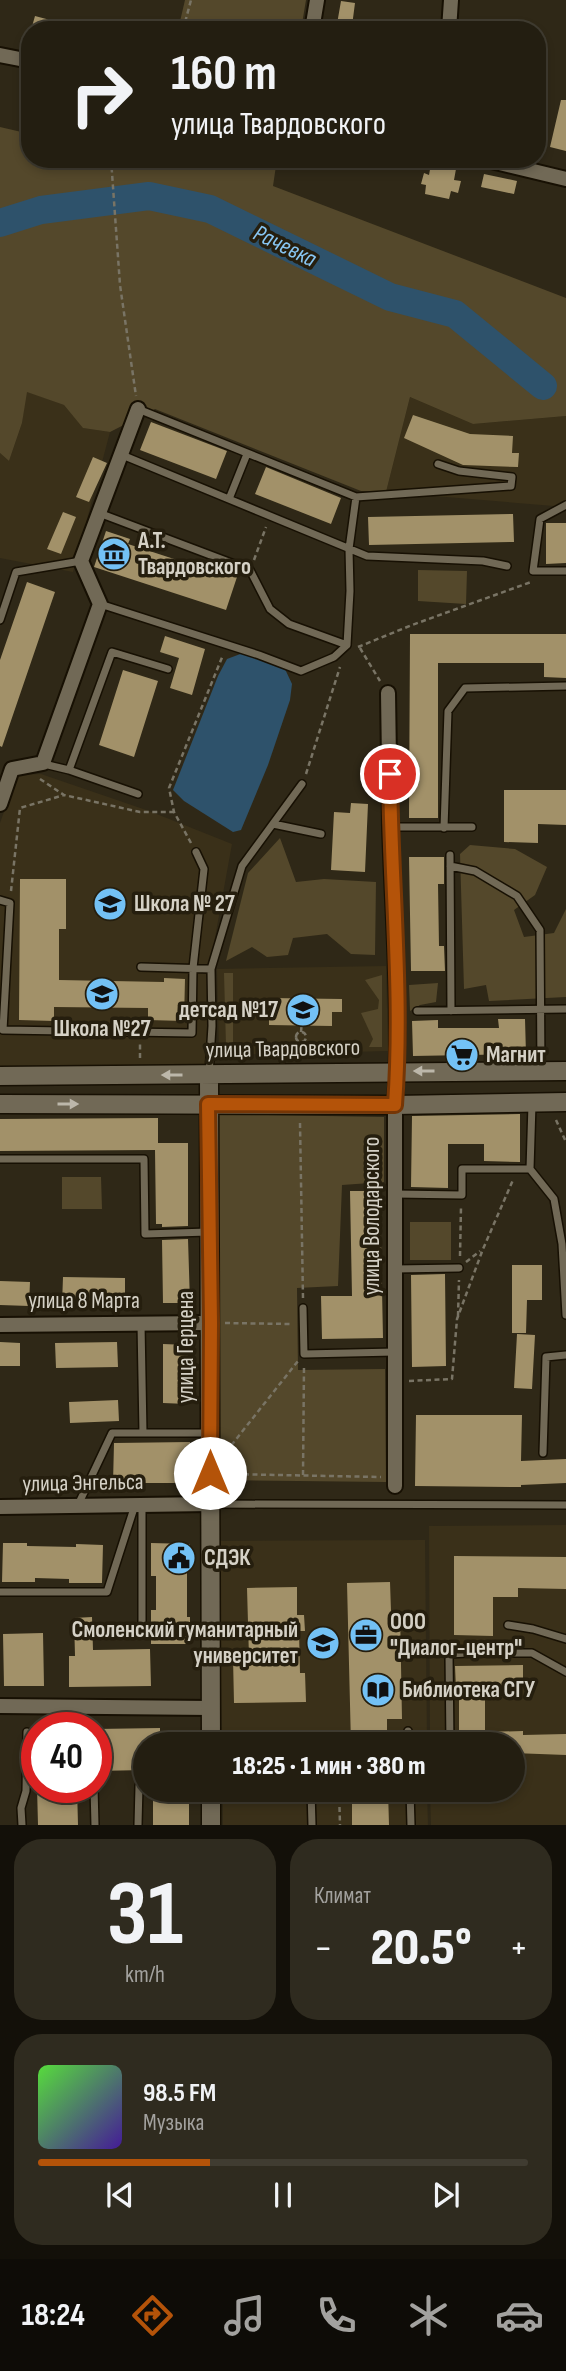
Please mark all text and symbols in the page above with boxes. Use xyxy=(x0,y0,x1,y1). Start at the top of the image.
text: 160 m xyxy=(171,45,277,104)
icon: right xyxy=(56,49,147,140)
text: улица Твардовского xyxy=(171,105,386,144)
water label: Рачевка xyxy=(249,218,321,274)
place label: А.Т. Твардовского xyxy=(137,527,251,581)
museum icon: А.Т. Твардовского xyxy=(95,535,133,573)
pin xyxy=(360,744,420,804)
icon: arrive xyxy=(371,755,409,793)
school or university icon: Школа № 27 xyxy=(91,885,129,923)
place label: Школа № 27 xyxy=(134,890,235,918)
school or university icon: Школа №27 xyxy=(83,975,121,1013)
school or university icon: детсад №17 xyxy=(284,991,322,1029)
place label: детсад №17 xyxy=(179,996,278,1024)
place label: Школа №27 xyxy=(53,1015,151,1043)
street label: улица Твардовского xyxy=(205,1034,361,1064)
supermarket icon: Магнит xyxy=(443,1036,481,1074)
place label: Магнит xyxy=(486,1041,546,1069)
one-way arrow xyxy=(413,1066,435,1077)
one-way arrow xyxy=(161,1069,183,1081)
one-way arrow xyxy=(57,1098,79,1110)
street label: улица Володарского xyxy=(358,1137,386,1295)
street label: улица 8 Марта xyxy=(28,1287,140,1315)
street label: улица Герцена xyxy=(172,1291,200,1403)
position arrow xyxy=(173,1436,247,1510)
street label: улица Энгельса xyxy=(22,1468,144,1498)
public building icon: СДЭК xyxy=(160,1539,198,1577)
place label: СДЭК xyxy=(204,1544,251,1572)
place label: ООО "Диалог-центр" xyxy=(390,1608,522,1662)
place label: Смоленский гуманитарный университет xyxy=(72,1616,299,1670)
office icon: ООО "Диалог-центр" xyxy=(347,1616,385,1654)
school or university icon: Смоленский гуманитарный университет xyxy=(304,1624,342,1662)
library icon: Библиотека СГУ xyxy=(359,1671,397,1709)
place label: Библиотека СГУ xyxy=(402,1676,535,1704)
speed limit sign: 40 xyxy=(21,1712,112,1803)
text: 18:25 · 1 мин · 380 m xyxy=(233,1751,425,1782)
text: 31 xyxy=(107,1861,183,1970)
text: Климат xyxy=(314,1882,371,1910)
text: 20.5° xyxy=(370,1917,472,1980)
text: − xyxy=(314,1926,333,1971)
text: + xyxy=(509,1926,528,1971)
text: km/h xyxy=(125,1961,165,1989)
text: 98.5 FM xyxy=(143,2078,216,2109)
text: Музыка xyxy=(143,2109,204,2137)
icon: previous xyxy=(101,2176,139,2214)
icon: pause xyxy=(264,2176,302,2214)
icon: next xyxy=(427,2176,465,2214)
icon: directions xyxy=(128,2291,177,2340)
icon: music xyxy=(220,2291,269,2340)
icon: phone xyxy=(312,2291,361,2340)
icon: climate xyxy=(404,2291,453,2340)
icon: car xyxy=(495,2291,544,2340)
text: 18:24 xyxy=(21,2296,85,2335)

